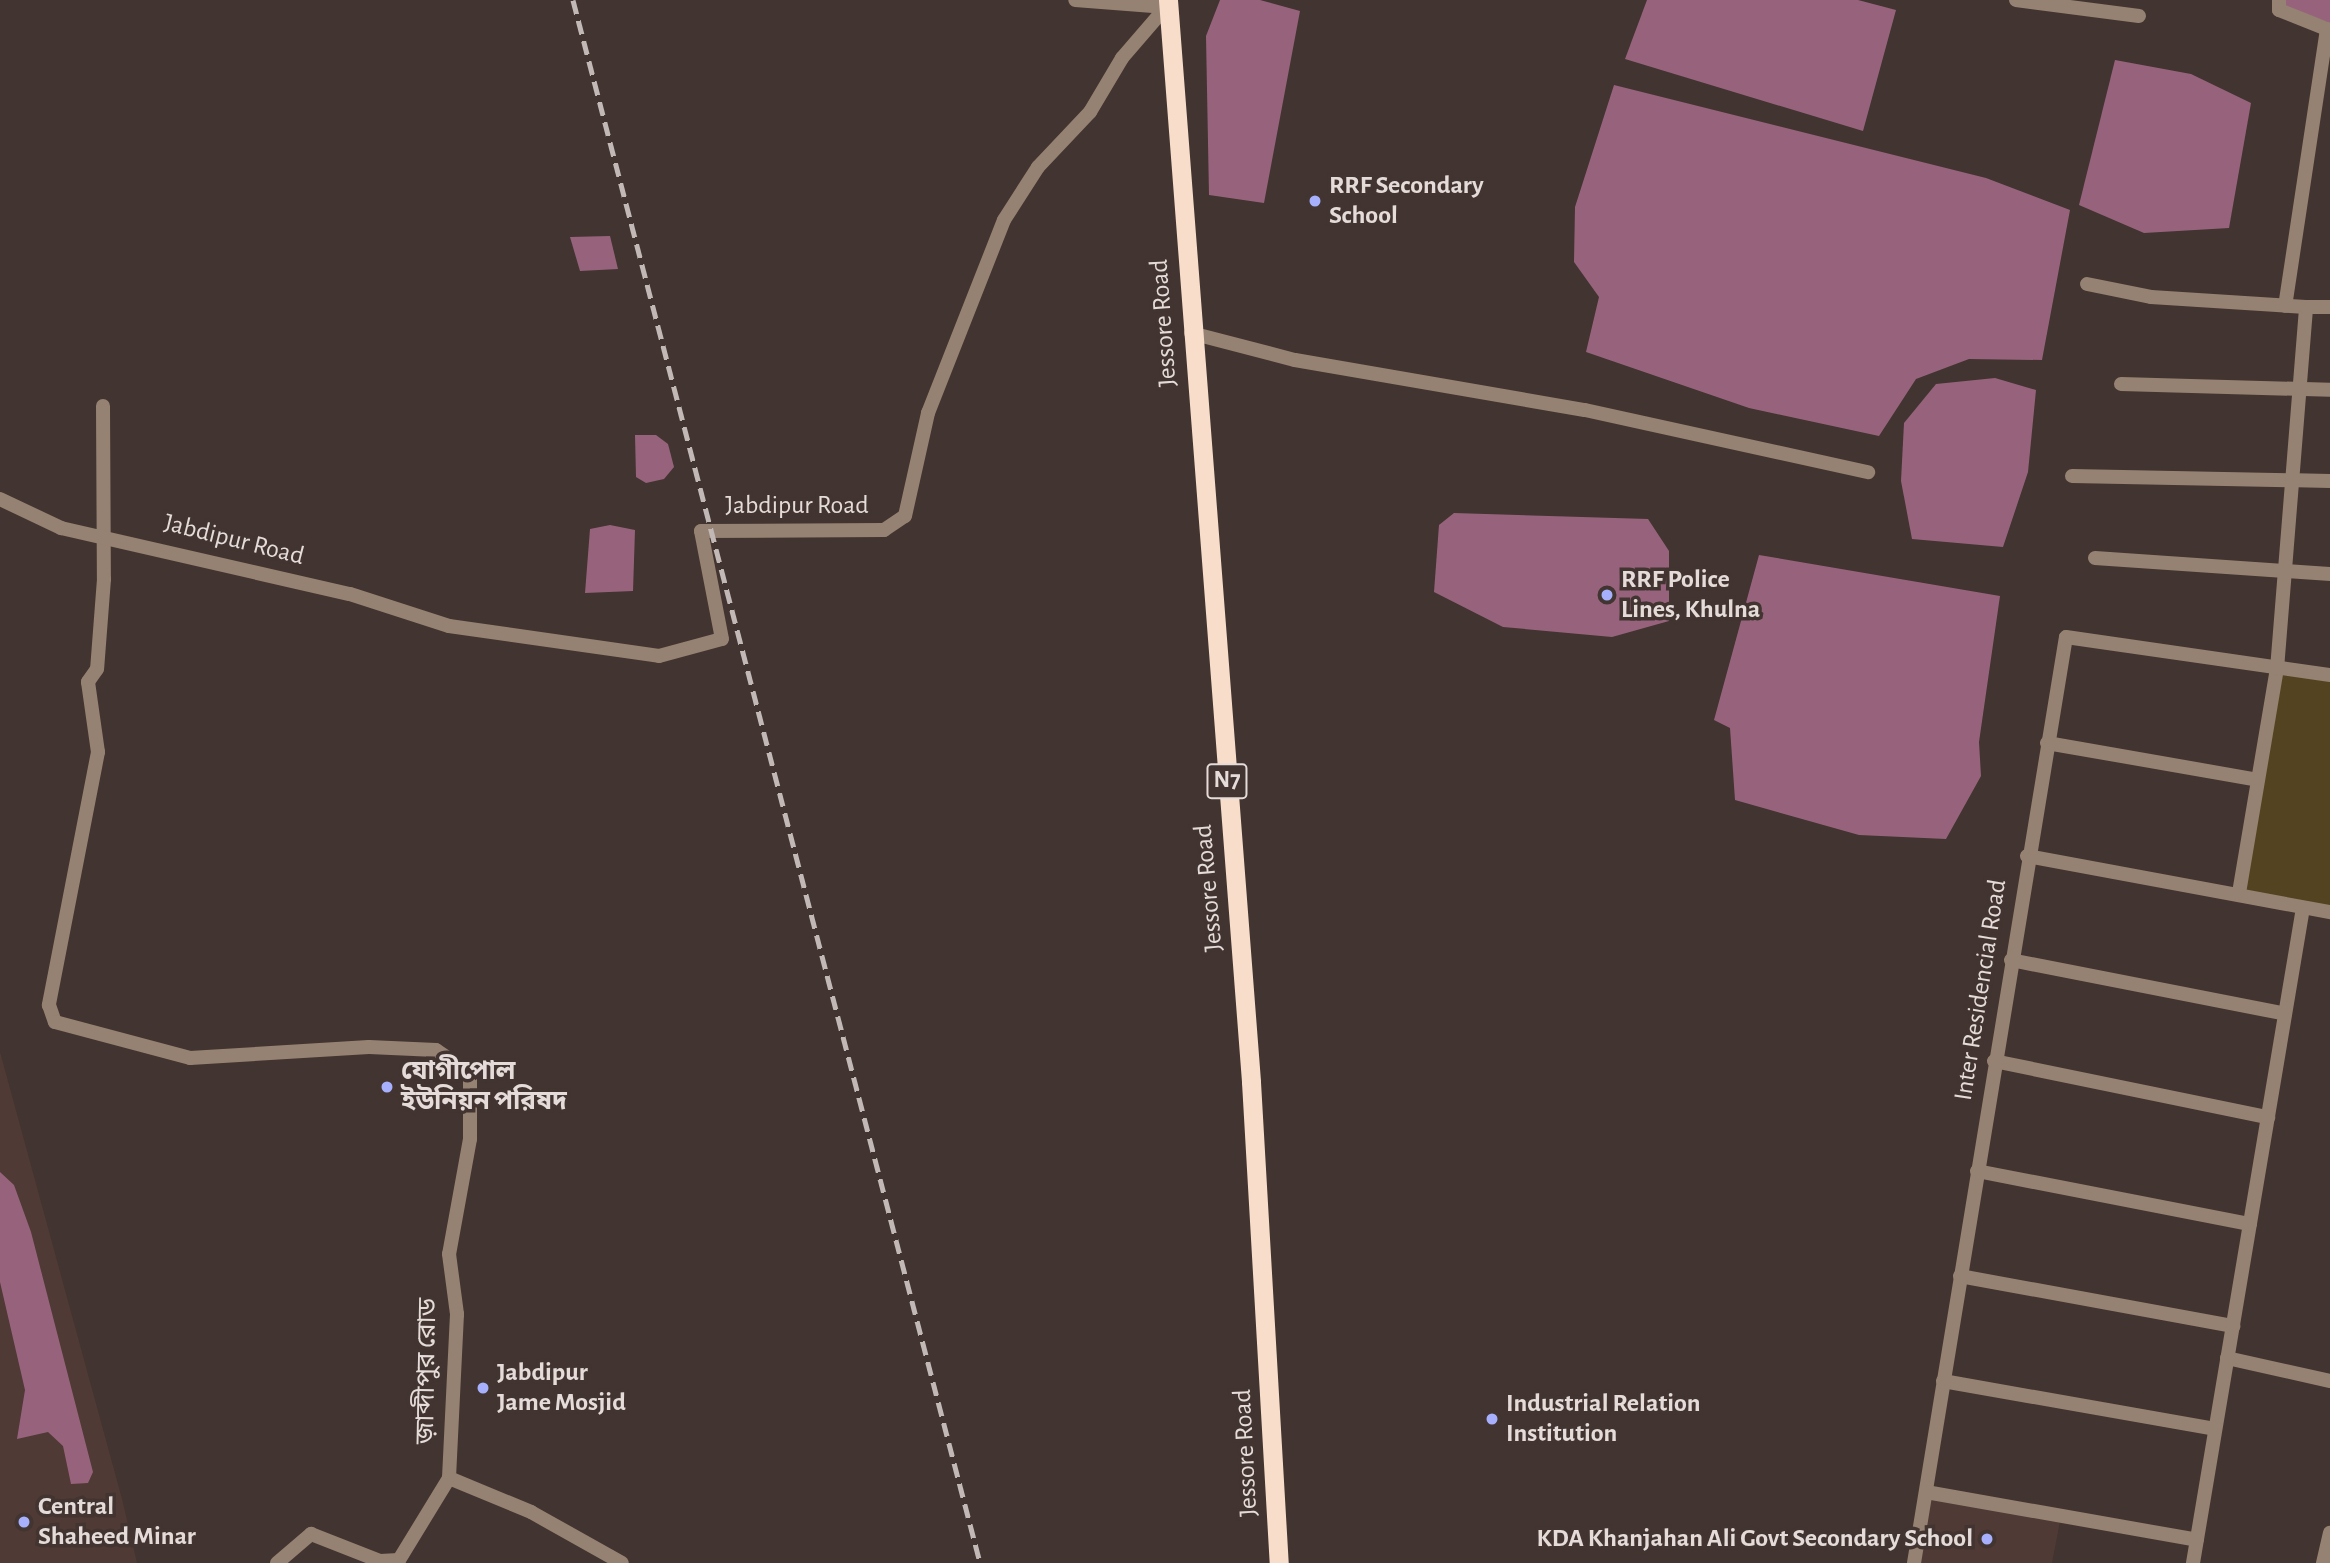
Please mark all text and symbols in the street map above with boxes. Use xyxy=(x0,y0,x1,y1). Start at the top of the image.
place label: RRF Secondary School xyxy=(1329,170,1484,232)
marker: RRF Secondary School xyxy=(1307,193,1323,209)
street label: Jessore Road xyxy=(1144,258,1184,388)
street label: Jabdipur Road xyxy=(725,490,869,522)
street label: Jabdipur Road xyxy=(161,508,307,572)
place label: RRF Police Lines, Khulna xyxy=(1621,564,1760,626)
marker: RRF Police Lines, Khulna xyxy=(1599,587,1615,603)
road number: N7 xyxy=(1206,760,1248,802)
street label: Jessore Road xyxy=(1188,823,1230,953)
street label: Inter Residencial Road xyxy=(1948,877,2014,1103)
place label: যোগীপোল ইউনিয়ন পরিষদ xyxy=(401,1056,567,1118)
marker: যোগীপোল ইউনিয়ন পরিষদ xyxy=(379,1079,395,1095)
street label: জ়াব্দীপুর রোড xyxy=(410,1298,444,1444)
place label: Jabdipur Jame Mosjid xyxy=(497,1357,626,1418)
marker: Jabdipur Jame Mosjid xyxy=(475,1380,491,1396)
street label: Jessore Road xyxy=(1227,1388,1265,1518)
place label: Industrial Relation Institution xyxy=(1506,1388,1700,1450)
marker: Industrial Relation Institution xyxy=(1484,1411,1500,1427)
place label: Central Shaheed Minar xyxy=(38,1491,196,1552)
marker: Central Shaheed Minar xyxy=(16,1514,32,1530)
place label: KDA Khanjahan Ali Govt Secondary School xyxy=(1537,1523,1973,1555)
marker: KDA Khanjahan Ali Govt Secondary School xyxy=(1979,1531,1995,1547)

